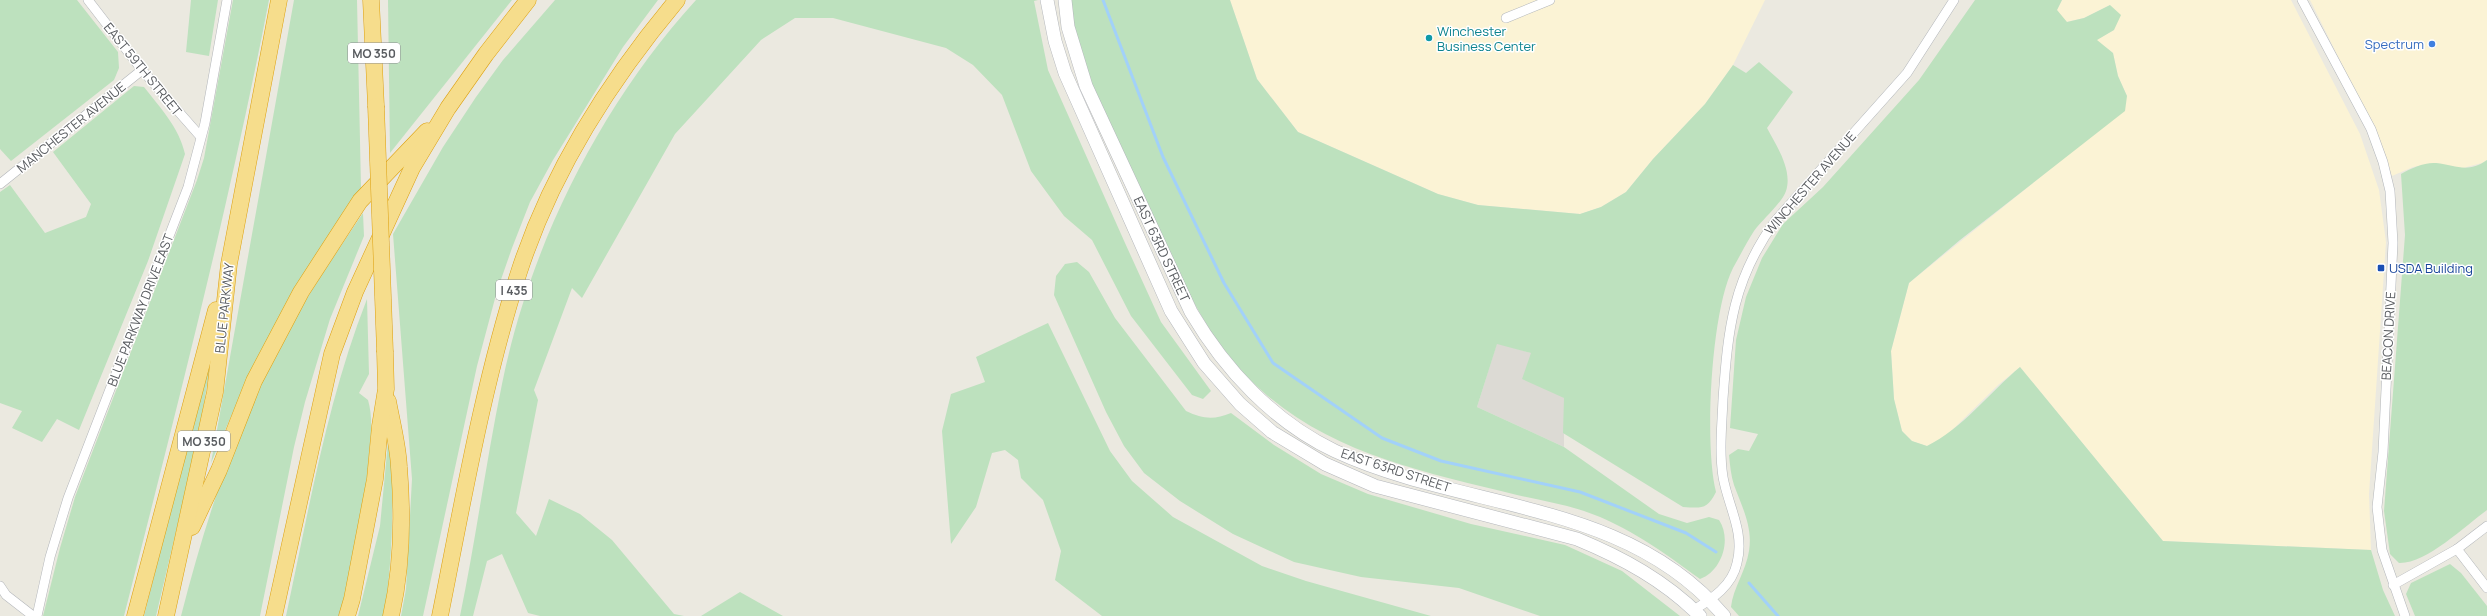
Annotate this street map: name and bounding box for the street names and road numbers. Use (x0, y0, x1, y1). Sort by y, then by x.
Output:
street label: EAST 59TH STREET (100, 19, 186, 119)
road number: MO 350 (348, 43, 400, 63)
street label: MANCHESTER AVENUE (13, 77, 129, 177)
street label: WINCHESTER AVENUE (1760, 128, 1860, 238)
street label: EAST 63RD STREET (1130, 193, 1194, 305)
street label: BLUE PARKWAY DRIVE EAST (103, 231, 178, 389)
street label: BLUE PARKWAY (210, 261, 238, 354)
road number: I 435 (496, 280, 532, 300)
street label: BEACON DRIVE (2377, 291, 2399, 381)
road number: MO 350 (178, 431, 230, 451)
street label: EAST 63RD STREET (1339, 444, 1454, 496)

